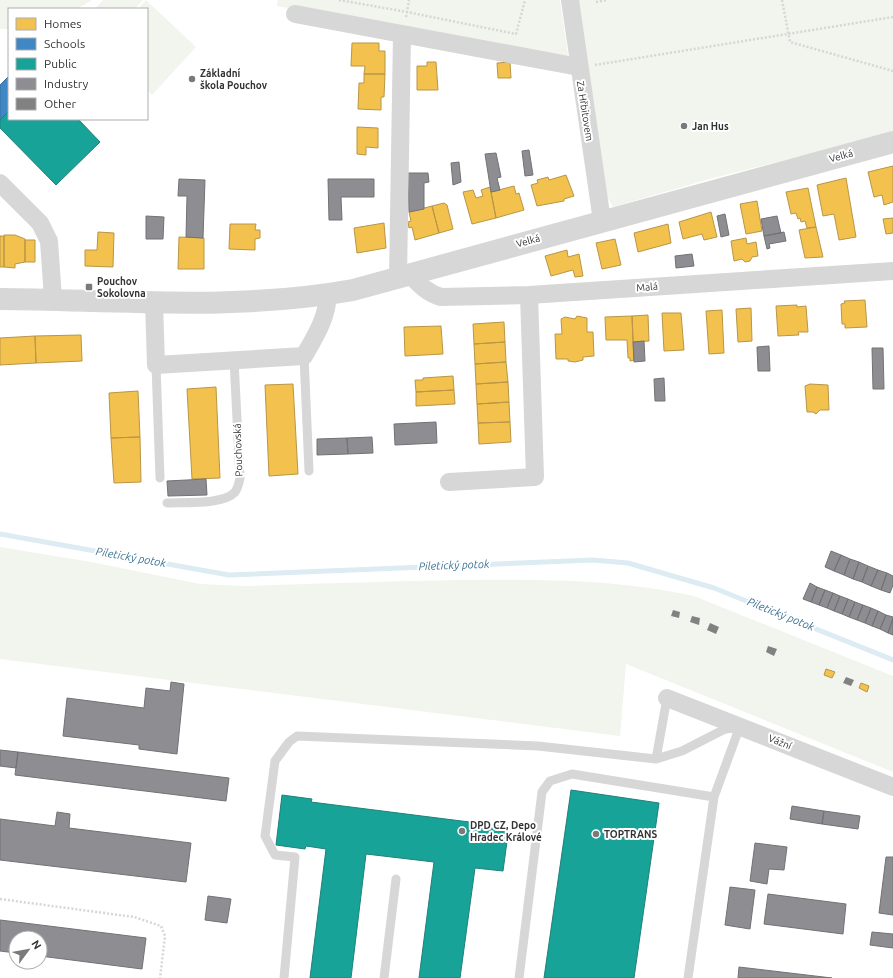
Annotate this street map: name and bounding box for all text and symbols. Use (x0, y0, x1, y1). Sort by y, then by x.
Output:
legend (8, 8, 148, 120)
text: Homes (44, 17, 82, 30)
text: Schools (44, 37, 85, 50)
text: Public (44, 57, 77, 70)
place label: Základní škola Pouchov (200, 67, 268, 91)
marker: Základní škola Pouchov (187, 74, 197, 84)
text: Industry (44, 77, 89, 90)
street label: Za Hřbitovem (575, 80, 595, 142)
text: Other (44, 97, 77, 110)
marker: Jan Hus (679, 121, 689, 131)
place label: Jan Hus (692, 121, 729, 132)
street label: Velká (828, 148, 854, 164)
street label: Velká (515, 233, 541, 249)
place label: Pouchov Sokolovna (97, 276, 146, 299)
street label: Malá (636, 281, 658, 293)
marker: Pouchov Sokolovna (84, 282, 94, 292)
street label: Pouchovská (232, 423, 244, 477)
water label: Piletický potok (95, 545, 167, 569)
water label: Piletický potok (418, 558, 490, 572)
water label: Piletický potok (746, 595, 817, 633)
street label: Vážní (767, 732, 794, 752)
place label: DPD CZ, Depo Hradec Králové (470, 820, 542, 843)
marker: DPD CZ, Depo Hradec Králové (457, 826, 467, 836)
marker: TOPTRANS (591, 829, 601, 839)
place label: TOPTRANS (604, 829, 657, 840)
north arrow (8, 930, 48, 970)
text: N (29, 938, 44, 951)

